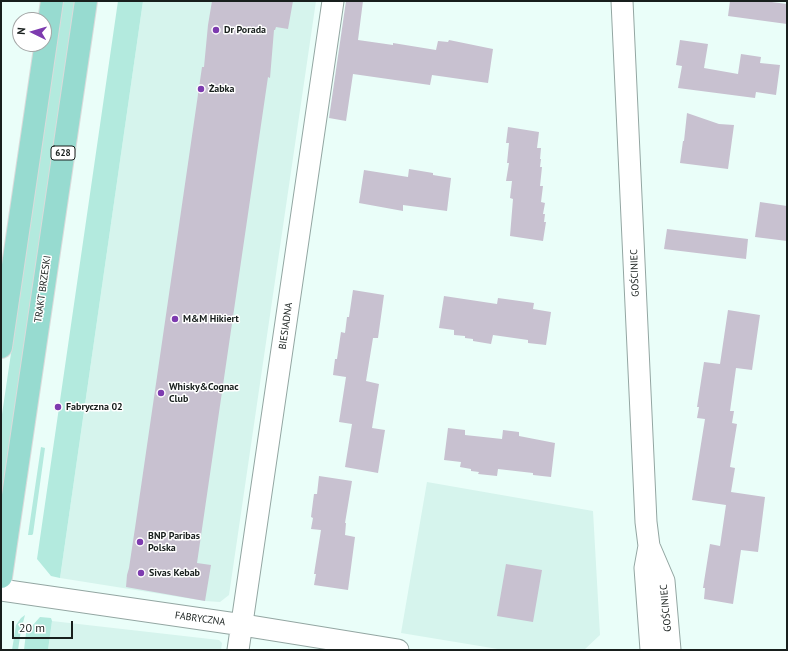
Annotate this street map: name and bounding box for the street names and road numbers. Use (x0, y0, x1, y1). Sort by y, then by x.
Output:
road number: 628 (51, 146, 75, 160)
street label: GOŚCINIEC (628, 249, 642, 297)
street label: TRAKT BRZESKI (32, 255, 54, 323)
street label: BIESIADNA (277, 302, 295, 350)
street label: GOŚCINIEC (658, 584, 674, 632)
street label: FABRYCZNA (174, 610, 226, 628)

